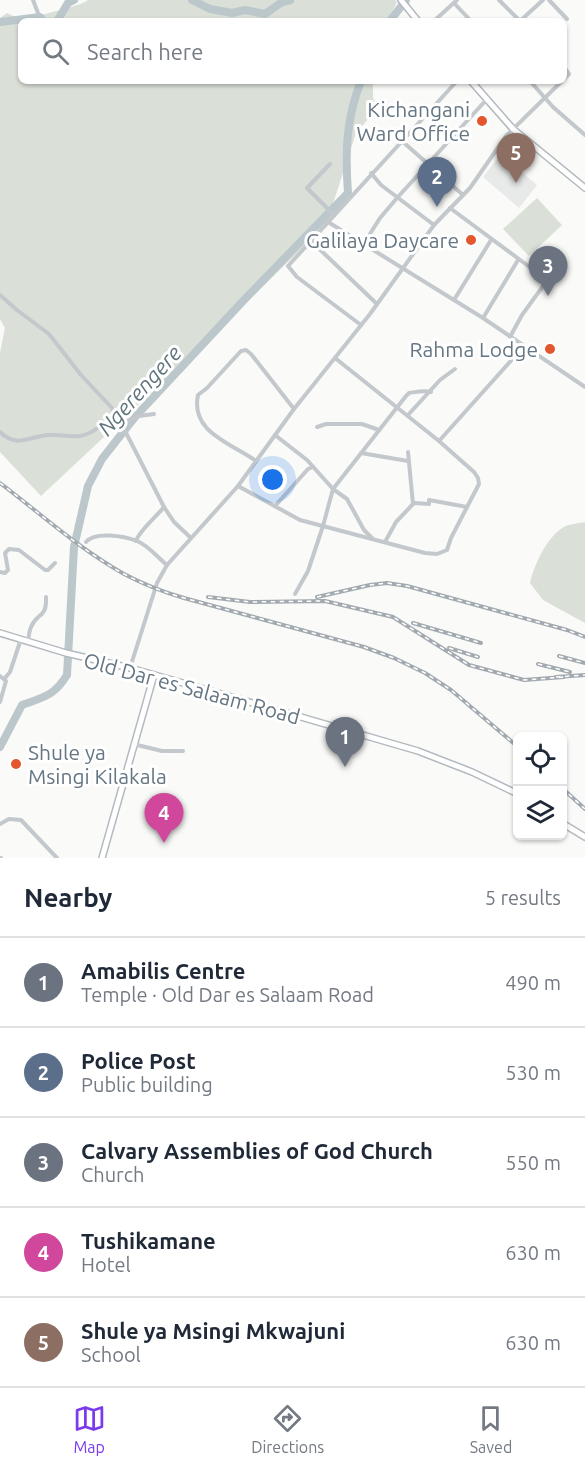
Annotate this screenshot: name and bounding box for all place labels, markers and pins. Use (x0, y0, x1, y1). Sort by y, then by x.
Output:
place label: Kichangani Ward Office (356, 97, 470, 145)
marker: Kichangani Ward Office (475, 114, 489, 128)
pin: 5 (496, 134, 536, 183)
pin: 2 (418, 158, 456, 207)
place label: Galilaya Daycare (306, 228, 459, 252)
marker: Galilaya Daycare (464, 233, 478, 247)
pin: 3 (528, 246, 568, 296)
place label: Rahma Lodge (410, 337, 538, 361)
marker: Rahma Lodge (543, 342, 557, 356)
pin: 1 (326, 718, 364, 767)
place label: Shule ya Msingi Kilakala (28, 740, 167, 788)
marker: Shule ya Msingi Kilakala (9, 757, 23, 771)
pin: 4 (144, 794, 184, 843)

